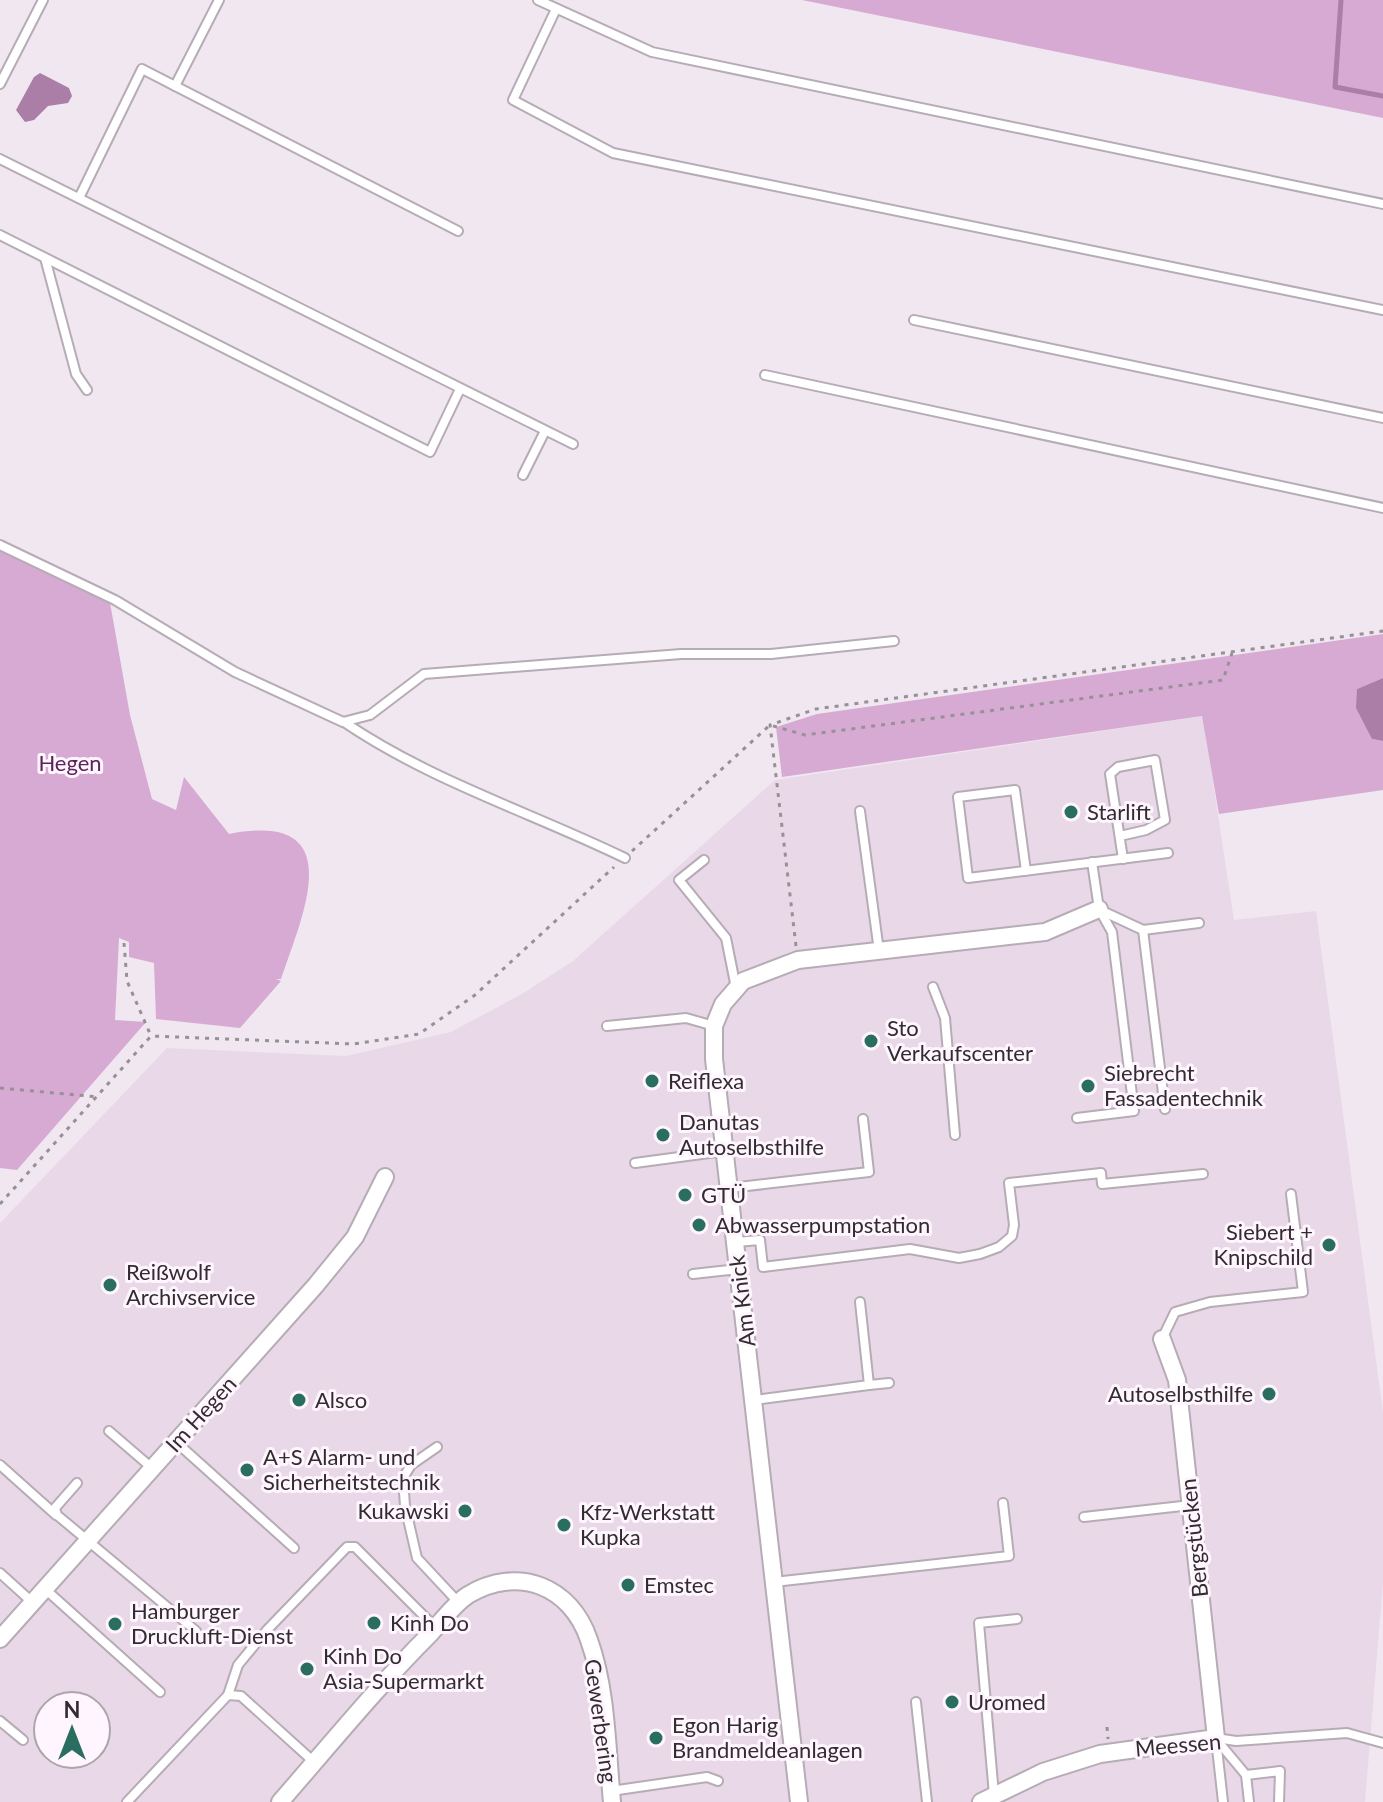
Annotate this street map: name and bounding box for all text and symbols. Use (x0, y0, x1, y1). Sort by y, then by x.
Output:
park label: Hegen (38, 749, 102, 776)
place label: Starlift (1087, 798, 1151, 825)
marker: Starlift (1062, 803, 1080, 821)
place label: Sto Verkaufscenter (887, 1014, 1033, 1066)
marker: Sto Verkaufscenter (862, 1032, 880, 1050)
place label: Siebrecht Fassadentechnik (1104, 1059, 1264, 1111)
place label: Reiflexa (668, 1067, 744, 1094)
marker: Reiflexa (643, 1072, 661, 1090)
marker: Siebrecht Fassadentechnik (1079, 1077, 1097, 1095)
place label: Danutas Autoselbsthilfe (679, 1108, 824, 1160)
marker: Danutas Autoselbsthilfe (654, 1126, 672, 1144)
place label: GTÜ (701, 1181, 746, 1208)
marker: GTÜ (676, 1186, 694, 1204)
place label: Abwasserpumpstation (715, 1211, 930, 1238)
marker: Abwasserpumpstation (690, 1216, 708, 1234)
place label: Siebert + Knipschild (1213, 1218, 1313, 1270)
marker: Siebert + Knipschild (1320, 1236, 1338, 1254)
street label: Am Knick (722, 1253, 761, 1349)
place label: Reißwolf Archivservice (126, 1258, 255, 1310)
marker: Reißwolf Archivservice (101, 1276, 119, 1294)
street label: Im Hegen (159, 1370, 242, 1457)
place label: Autoselbsthilfe (1108, 1380, 1253, 1407)
marker: Autoselbsthilfe (1260, 1385, 1278, 1403)
place label: Alsco (315, 1386, 367, 1413)
marker: Alsco (290, 1391, 308, 1409)
place label: A+S Alarm- und Sicherheitstechnik (263, 1443, 441, 1495)
marker: A+S Alarm- und Sicherheitstechnik (238, 1461, 256, 1479)
street label: Bergstücken (1174, 1477, 1213, 1599)
place label: Kukawski (358, 1497, 449, 1524)
place label: Kfz-Werkstatt Kupka (580, 1498, 715, 1550)
marker: Kukawski (456, 1502, 474, 1520)
marker: Kfz-Werkstatt Kupka (555, 1516, 573, 1534)
place label: Emstec (644, 1571, 714, 1598)
marker: Emstec (619, 1576, 637, 1594)
place label: Hamburger Druckluft-Dienst (131, 1597, 293, 1649)
place label: Kinh Do (390, 1609, 469, 1636)
marker: Kinh Do (365, 1614, 383, 1632)
marker: Hamburger Druckluft-Dienst (106, 1615, 124, 1633)
place label: Kinh Do Asia-Supermarkt (323, 1642, 484, 1694)
street label: Gewerbering (579, 1657, 624, 1785)
marker: Kinh Do Asia-Supermarkt (298, 1660, 316, 1678)
place label: Uromed (968, 1688, 1046, 1715)
north arrow (32, 1690, 112, 1770)
marker: Uromed (943, 1693, 961, 1711)
text: N (64, 1696, 80, 1723)
place label: Egon Harig Brandmeldeanlagen (672, 1711, 863, 1763)
street label: Meessen (1134, 1727, 1222, 1762)
marker: Egon Harig Brandmeldeanlagen (647, 1729, 665, 1747)

